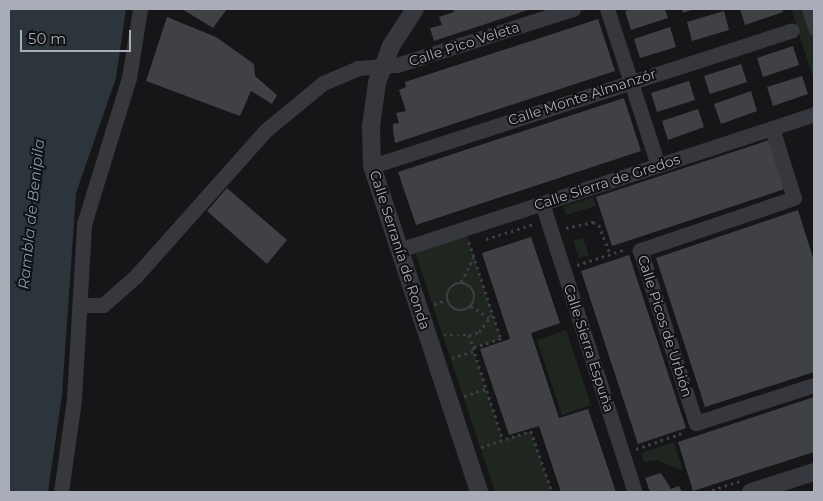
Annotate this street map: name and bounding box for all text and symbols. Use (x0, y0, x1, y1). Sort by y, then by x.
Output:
street label: Calle Pico Veleta (407, 18, 521, 70)
scale bar (22, 20, 134, 52)
text: 50 m (28, 29, 66, 48)
street label: Calle Monte Almanzór (506, 65, 658, 129)
water label: Rambla de Benipila (14, 138, 48, 290)
street label: Calle Sierra de Gredos (532, 150, 682, 214)
street label: Calle Serranía de Ronda (366, 168, 434, 332)
street label: Calle Picos de Urbión (634, 253, 696, 399)
street label: Calle Sierra Espuña (560, 282, 618, 414)

